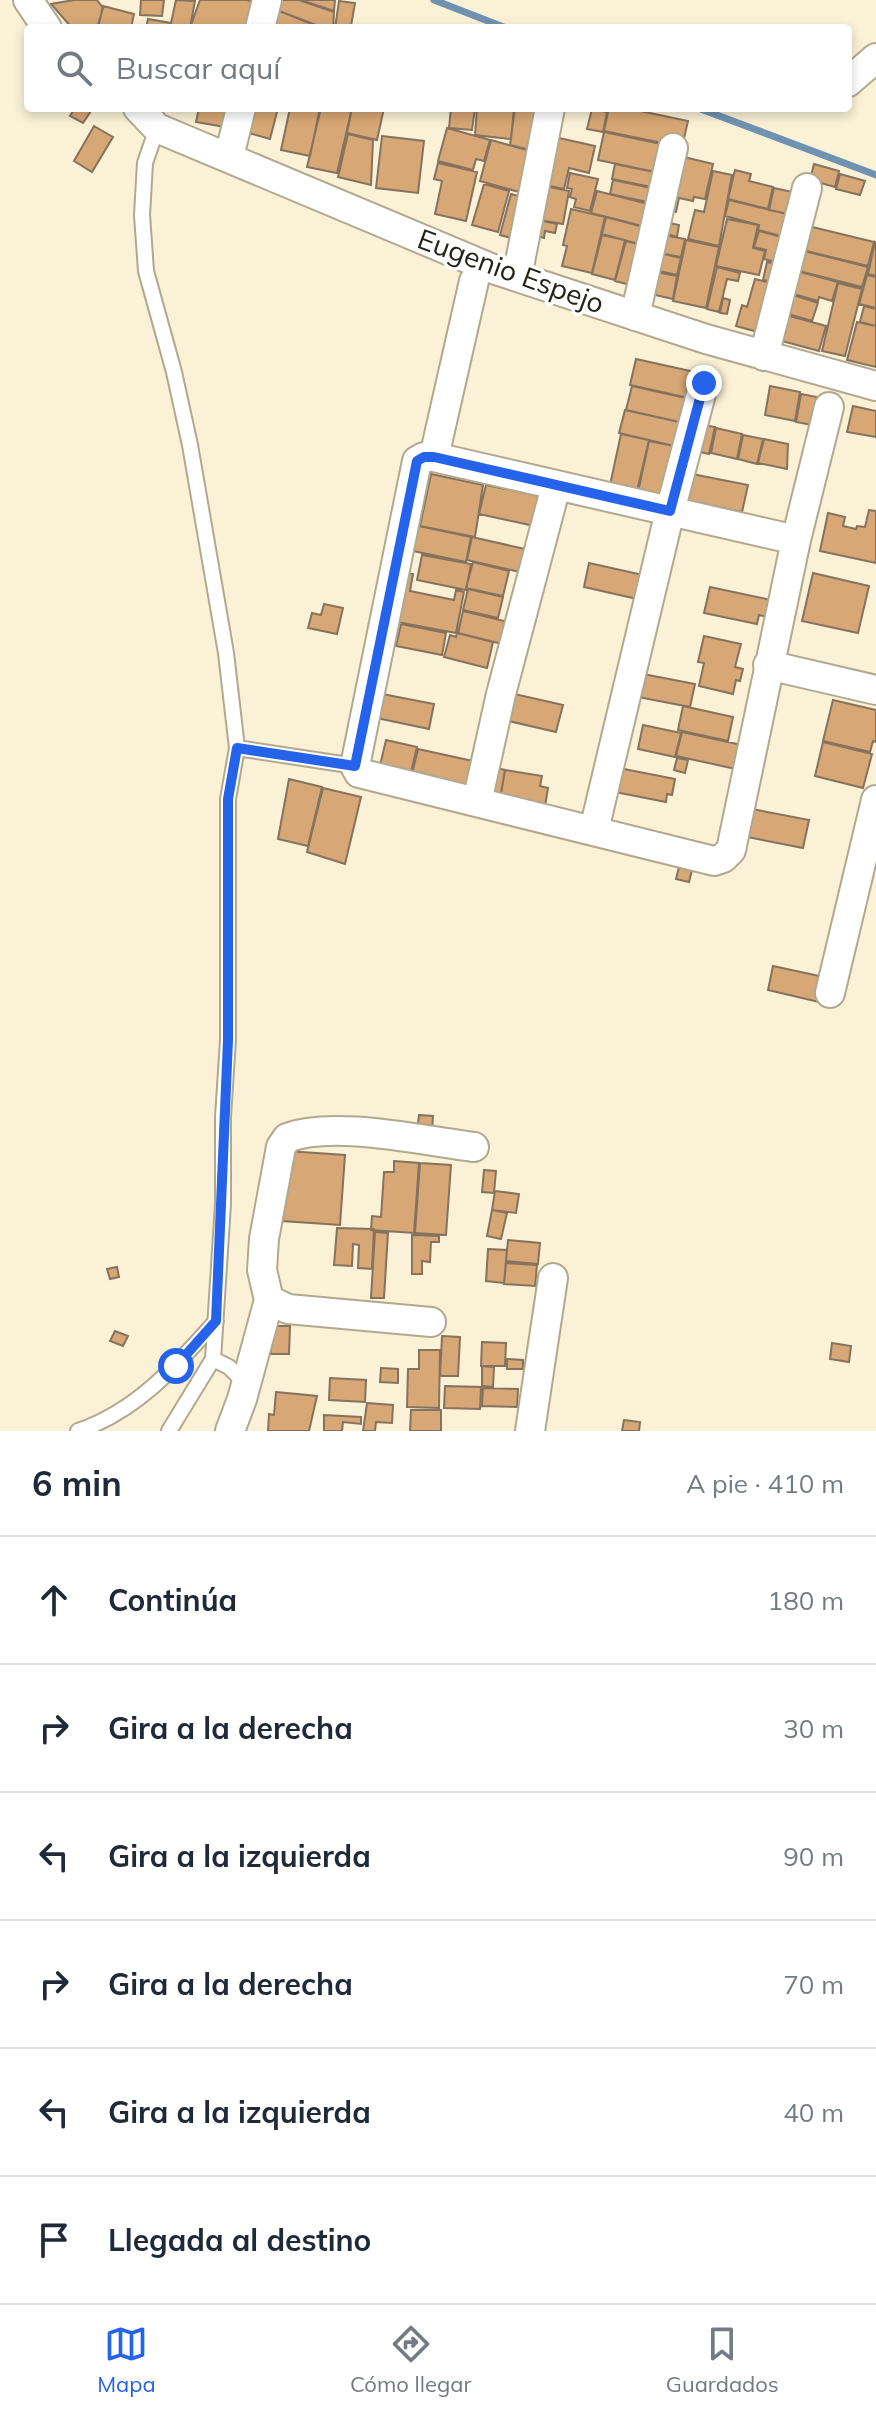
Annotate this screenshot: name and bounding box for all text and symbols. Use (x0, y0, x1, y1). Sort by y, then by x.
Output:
search box (24, 24, 852, 112)
icon: search (52, 46, 96, 90)
text: Buscar aquí (116, 49, 281, 87)
street label: Eugenio Espejo (413, 221, 609, 320)
route end (686, 365, 722, 401)
route start (158, 1348, 194, 1384)
text: 6 min (32, 1462, 122, 1505)
text: A pie · 410 m (686, 1467, 844, 1500)
icon: ahead (32, 1578, 76, 1622)
text: Continúa (108, 1581, 237, 1619)
text: 180 m (768, 1584, 844, 1617)
icon: right (32, 1706, 76, 1750)
text: Gira a la derecha (108, 1709, 353, 1747)
text: 30 m (783, 1712, 844, 1745)
icon: left (32, 1834, 76, 1878)
text: Gira a la izquierda (108, 1837, 371, 1875)
text: 90 m (783, 1840, 844, 1873)
icon: right (32, 1962, 76, 2006)
text: Gira a la derecha (108, 1965, 353, 2003)
text: 70 m (783, 1968, 844, 2001)
icon: left (32, 2090, 76, 2134)
text: Gira a la izquierda (108, 2093, 371, 2131)
text: 40 m (783, 2096, 844, 2129)
icon: arrive (32, 2218, 76, 2262)
text: Llegada al destino (108, 2221, 371, 2259)
tab: Mapa (97, 2322, 156, 2398)
tab: Cómo llegar (350, 2322, 471, 2398)
tab: Guardados (666, 2322, 779, 2398)

